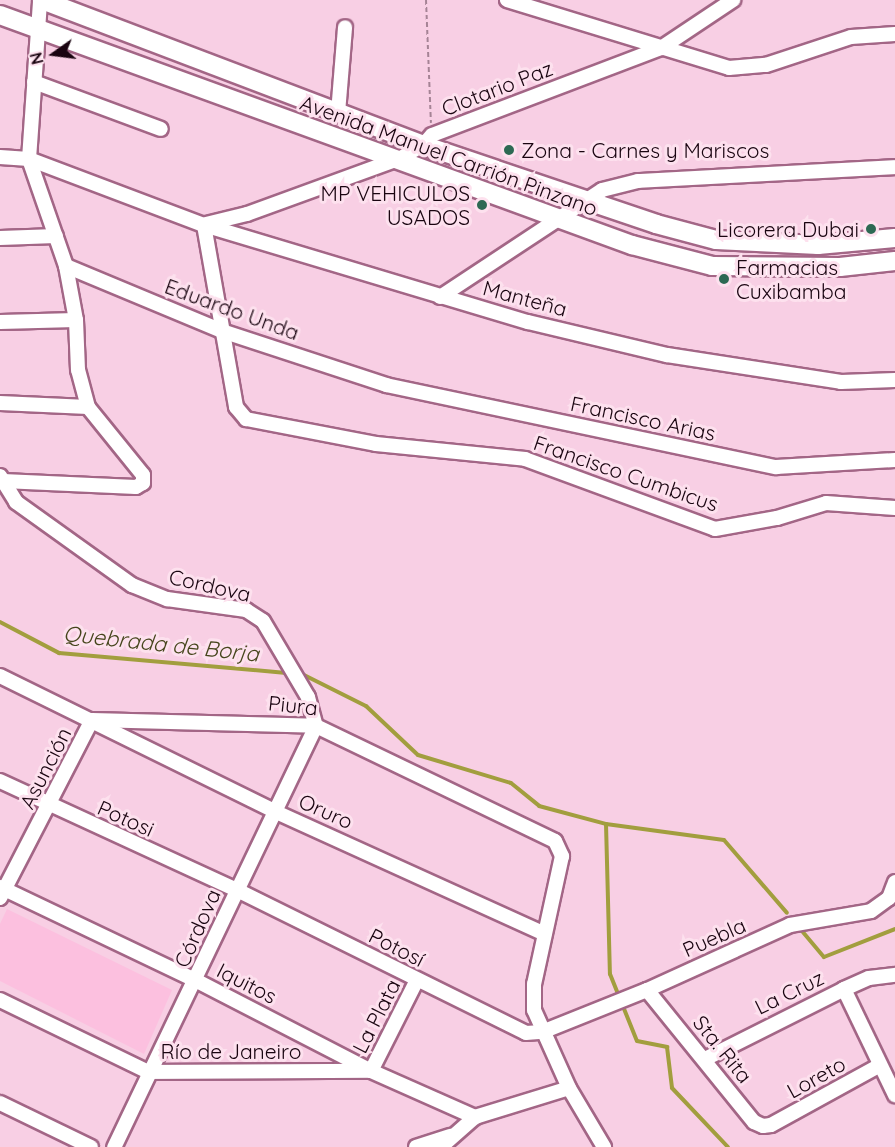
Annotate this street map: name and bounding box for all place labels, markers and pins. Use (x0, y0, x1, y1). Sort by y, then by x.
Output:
place label: Zona - Carnes y Mariscos (521, 137, 769, 163)
marker: Zona - Carnes y Mariscos (502, 143, 516, 157)
place label: MP VEHICULOS USADOS (321, 180, 470, 230)
marker: MP VEHICULOS USADOS (475, 198, 489, 212)
place label: Licorera Dubai (717, 216, 859, 242)
marker: Licorera Dubai (864, 222, 878, 236)
place label: Farmacias Cuxibamba (736, 254, 846, 304)
marker: Farmacias Cuxibamba (717, 272, 731, 286)

